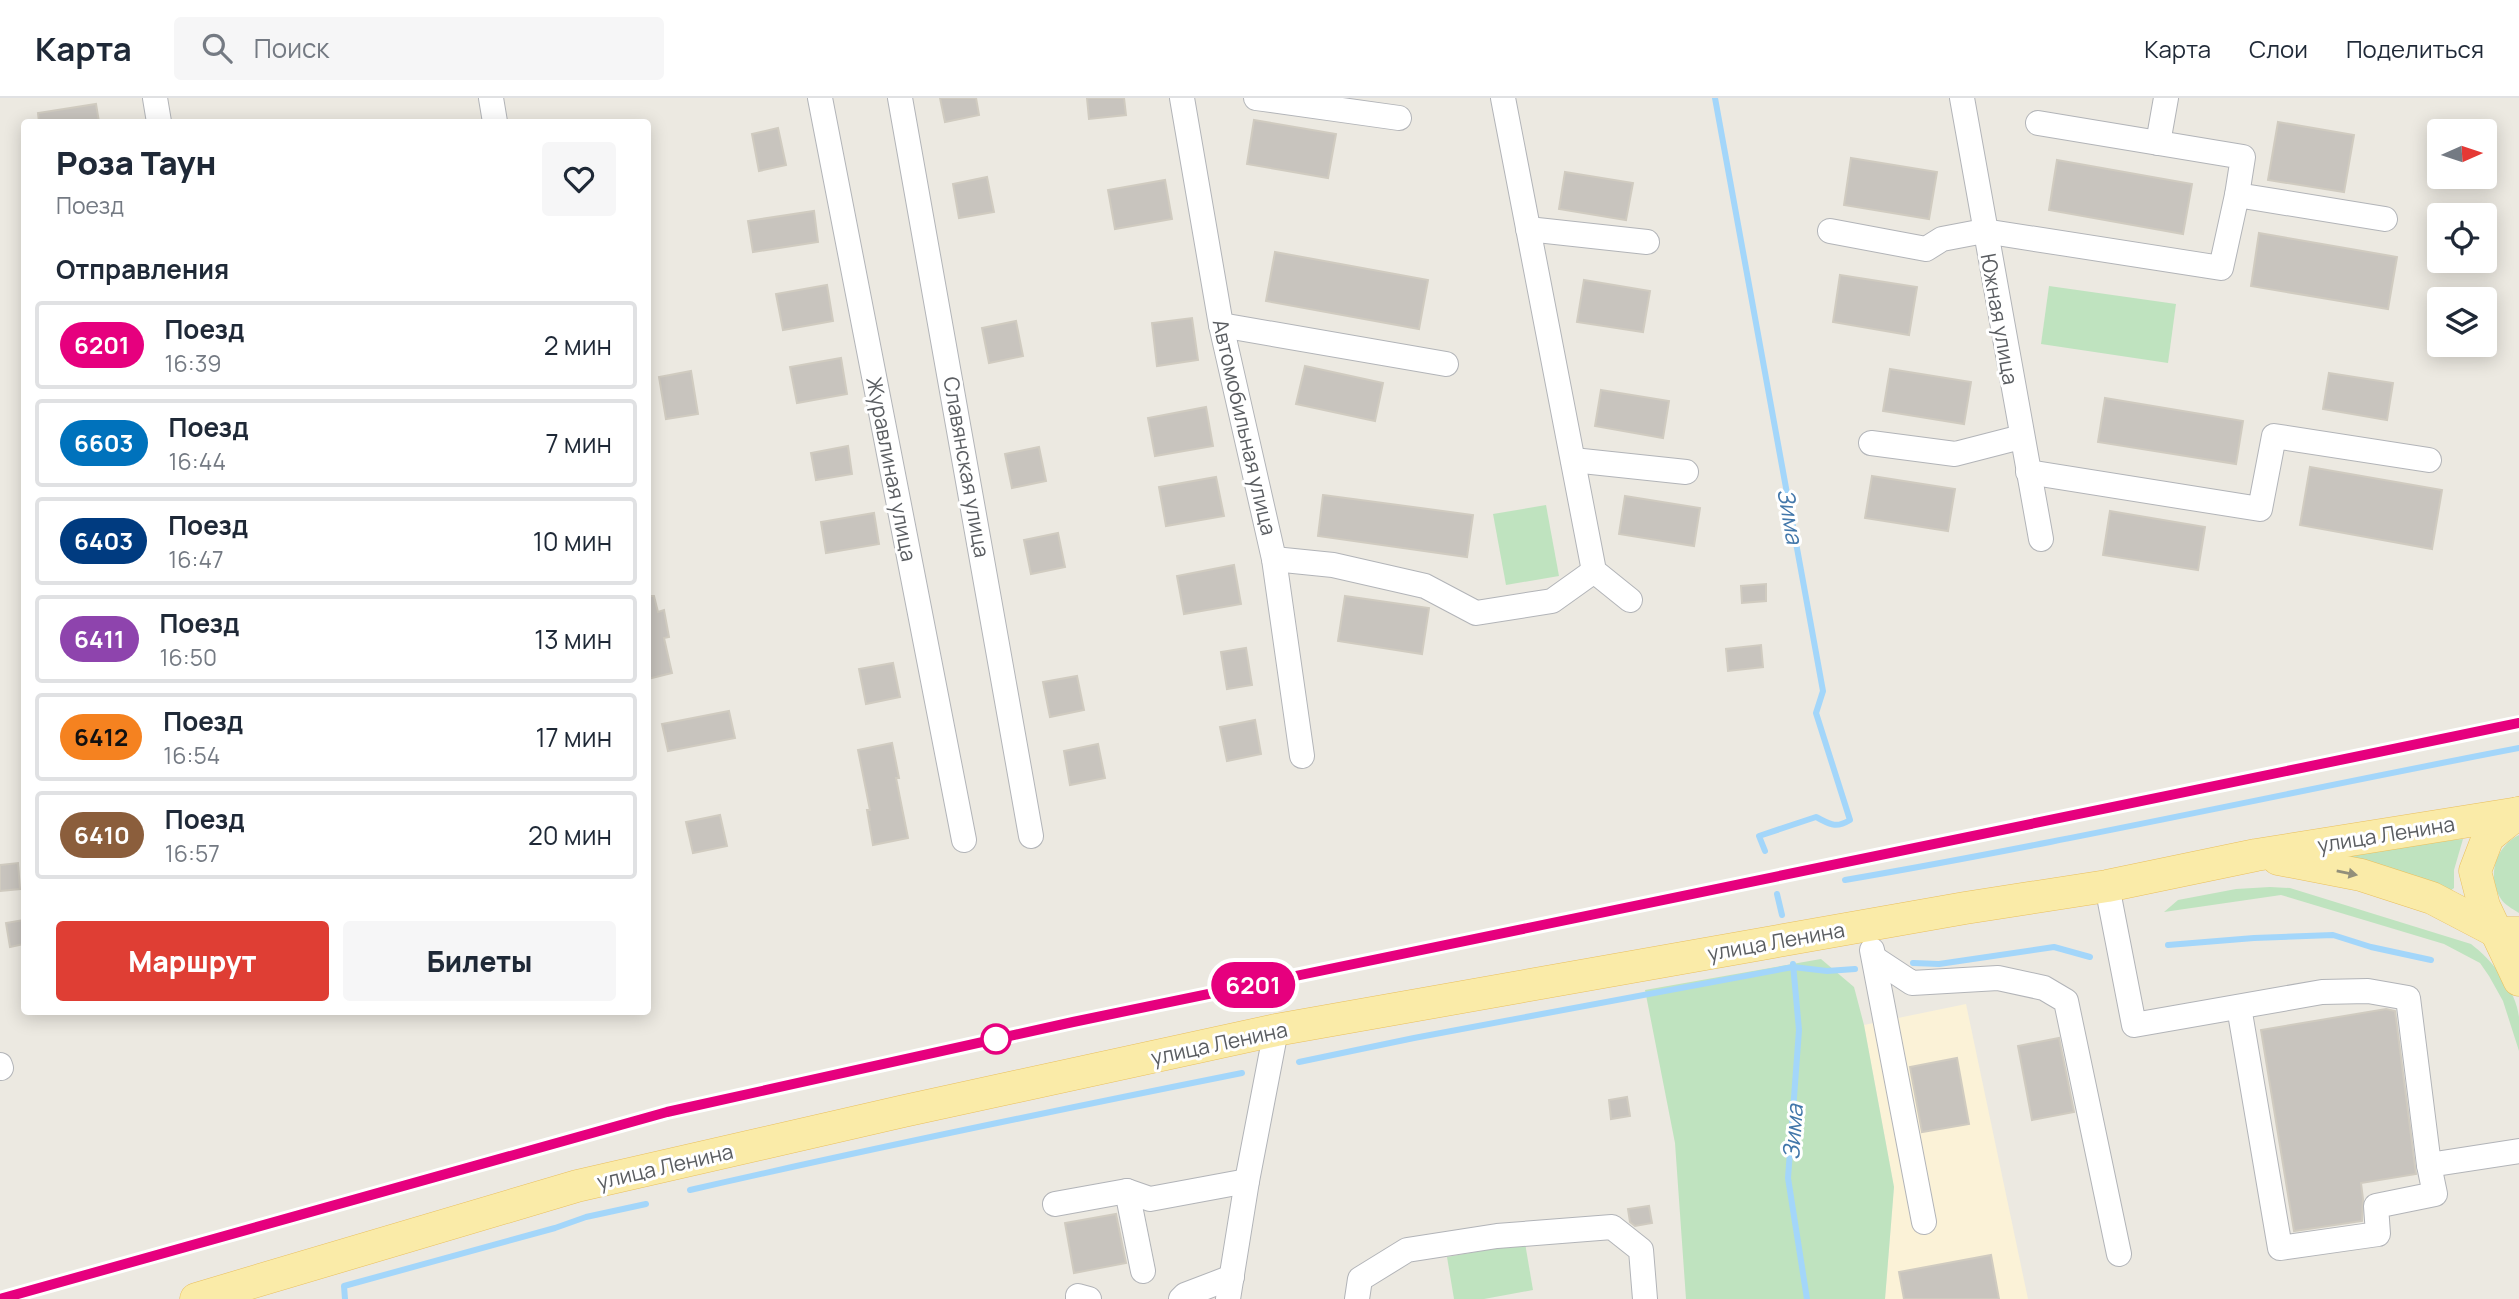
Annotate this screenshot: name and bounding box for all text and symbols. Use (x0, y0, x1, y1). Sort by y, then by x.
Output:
search box (174, 17, 664, 80)
text: Карта (35, 26, 132, 71)
icon: search (198, 29, 236, 67)
text: Поиск (254, 30, 329, 66)
text: Карта (2144, 32, 2211, 65)
text: Слои (2249, 32, 2308, 65)
text: Поделиться (2346, 32, 2484, 65)
north arrow (2427, 119, 2497, 189)
map controls (2427, 119, 2497, 357)
text: Роза Таун (56, 140, 216, 185)
button: heart (542, 142, 616, 216)
text: Поезд (56, 189, 124, 221)
button: locate (2427, 203, 2497, 273)
text: Отправления (56, 251, 229, 287)
street label: Южная улица (1975, 251, 2025, 387)
button: layers (2427, 287, 2497, 357)
text: Поезд (165, 311, 245, 347)
street label: Автомобильная улица (1207, 316, 1283, 538)
text: 2 мин (544, 327, 612, 363)
text: 6201 (74, 328, 130, 361)
text: 16:39 (165, 347, 222, 379)
street label: Журавлиная улица (860, 374, 924, 564)
street label: Славянская улица (937, 375, 997, 559)
text: Поезд (169, 409, 249, 445)
text: 7 мин (546, 425, 612, 461)
text: 6603 (74, 426, 134, 459)
text: 16:44 (169, 445, 226, 477)
water label: Зима (1770, 486, 1812, 547)
text: Поезд (168, 507, 248, 543)
text: 10 мин (533, 523, 612, 559)
text: 6403 (74, 524, 133, 557)
text: 16:47 (168, 543, 224, 575)
text: Поезд (160, 605, 240, 641)
text: 13 мин (534, 621, 612, 657)
text: 6411 (74, 622, 125, 655)
text: 16:50 (160, 641, 217, 673)
text: Поезд (163, 703, 243, 739)
text: 17 мин (535, 719, 612, 755)
text: 6412 (74, 720, 128, 753)
text: 16:54 (163, 739, 220, 771)
text: Поезд (165, 801, 245, 837)
street label: улица Ленина (2315, 809, 2457, 859)
text: 20 мин (528, 817, 612, 853)
text: 6410 (74, 818, 130, 851)
text: 16:57 (165, 837, 220, 869)
one-way arrow (2336, 867, 2358, 878)
street label: улица Ленина (1705, 915, 1847, 967)
button: Маршрут (56, 921, 329, 1001)
button: Билеты (343, 921, 616, 1001)
line badge: 6201 (1204, 962, 1302, 1008)
text: 6201 (1225, 968, 1281, 1001)
street label: улица Ленина (1148, 1015, 1290, 1071)
unlabelled marker (981, 1024, 1011, 1054)
water label: Зима (1774, 1102, 1810, 1161)
street label: улица Ленина (594, 1137, 736, 1195)

